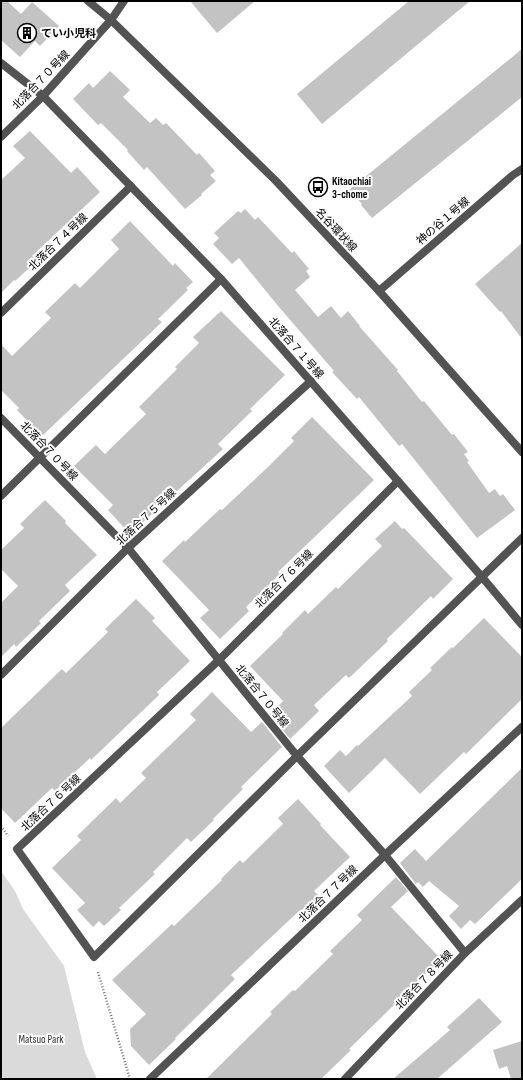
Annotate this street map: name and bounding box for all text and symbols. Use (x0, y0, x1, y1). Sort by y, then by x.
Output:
building icon: てい小児科 (16, 22, 38, 44)
place label: てい小児科 (41, 27, 96, 40)
street label: 北落合７０号線 (10, 48, 72, 112)
place label: Kitaochiai 3-chome (332, 175, 371, 201)
bus stop icon: Kitaochiai 3-chome (307, 176, 329, 198)
street label: 神の谷１号線 (414, 194, 472, 248)
street label: 名谷環状線 (312, 205, 360, 255)
street label: 北落合７４号線 (26, 211, 90, 273)
street label: 北落合７１号線 (266, 315, 326, 381)
street label: 北落合７０号線 (18, 419, 80, 483)
street label: 北落合７５号線 (113, 486, 179, 548)
street label: 北落合７６号線 (252, 547, 316, 611)
street label: 北落合７０号線 (233, 662, 291, 730)
street label: 北落合７６号線 (18, 772, 84, 834)
street label: 北落合７７号線 (296, 863, 360, 925)
street label: 北落合７８号線 (393, 948, 455, 1012)
park label: Matsuo Park (18, 1033, 64, 1046)

